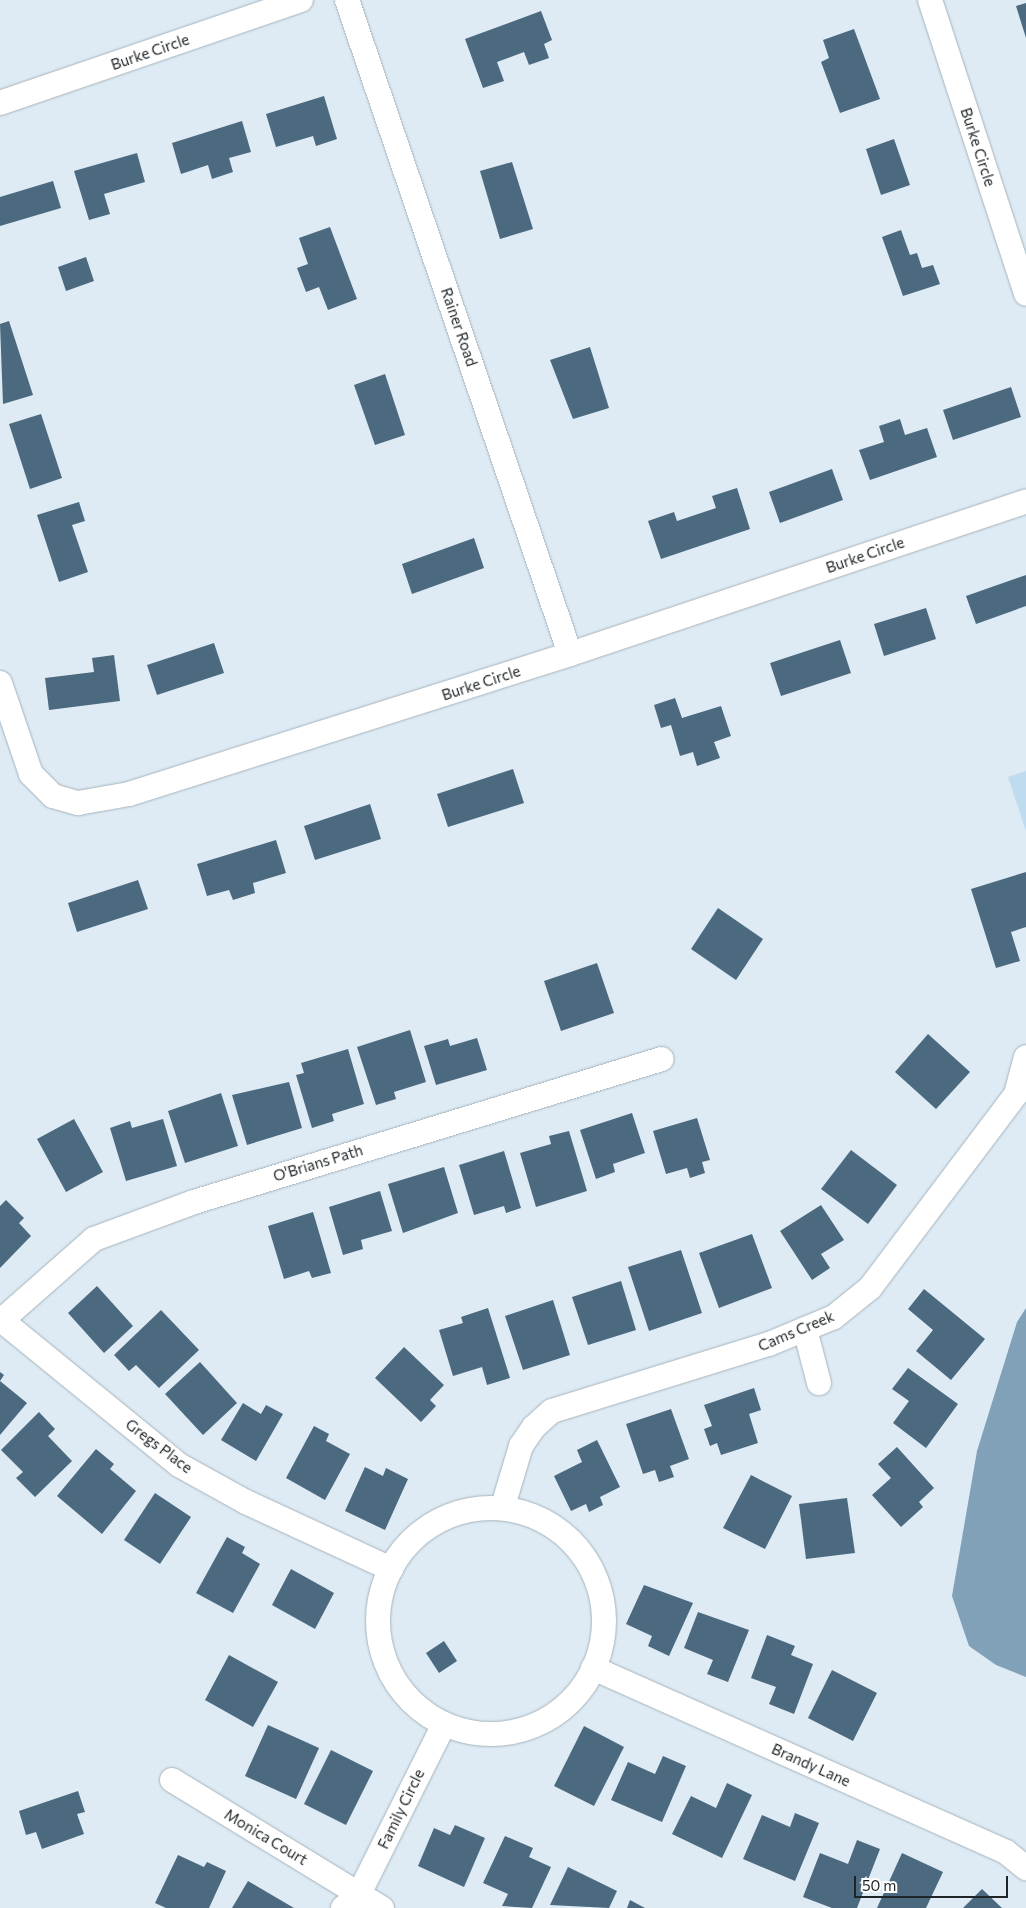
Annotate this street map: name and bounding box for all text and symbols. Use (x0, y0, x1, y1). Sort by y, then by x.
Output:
street label: Burke Circle (108, 30, 192, 74)
street label: Burke Circle (957, 105, 999, 189)
street label: Rainer Road (437, 285, 481, 369)
street label: Burke Circle (823, 533, 907, 577)
street label: Burke Circle (439, 662, 523, 704)
street label: O'Brians Path (271, 1141, 365, 1185)
street label: Cams Creek (755, 1307, 837, 1355)
street label: Gregs Place (122, 1415, 196, 1477)
street label: Brandy Lane (769, 1740, 853, 1790)
street label: Family Circle (374, 1766, 428, 1852)
street label: Monica Court (221, 1805, 311, 1869)
scale bar (856, 1866, 1010, 1898)
text: 50 m (862, 1876, 896, 1894)

